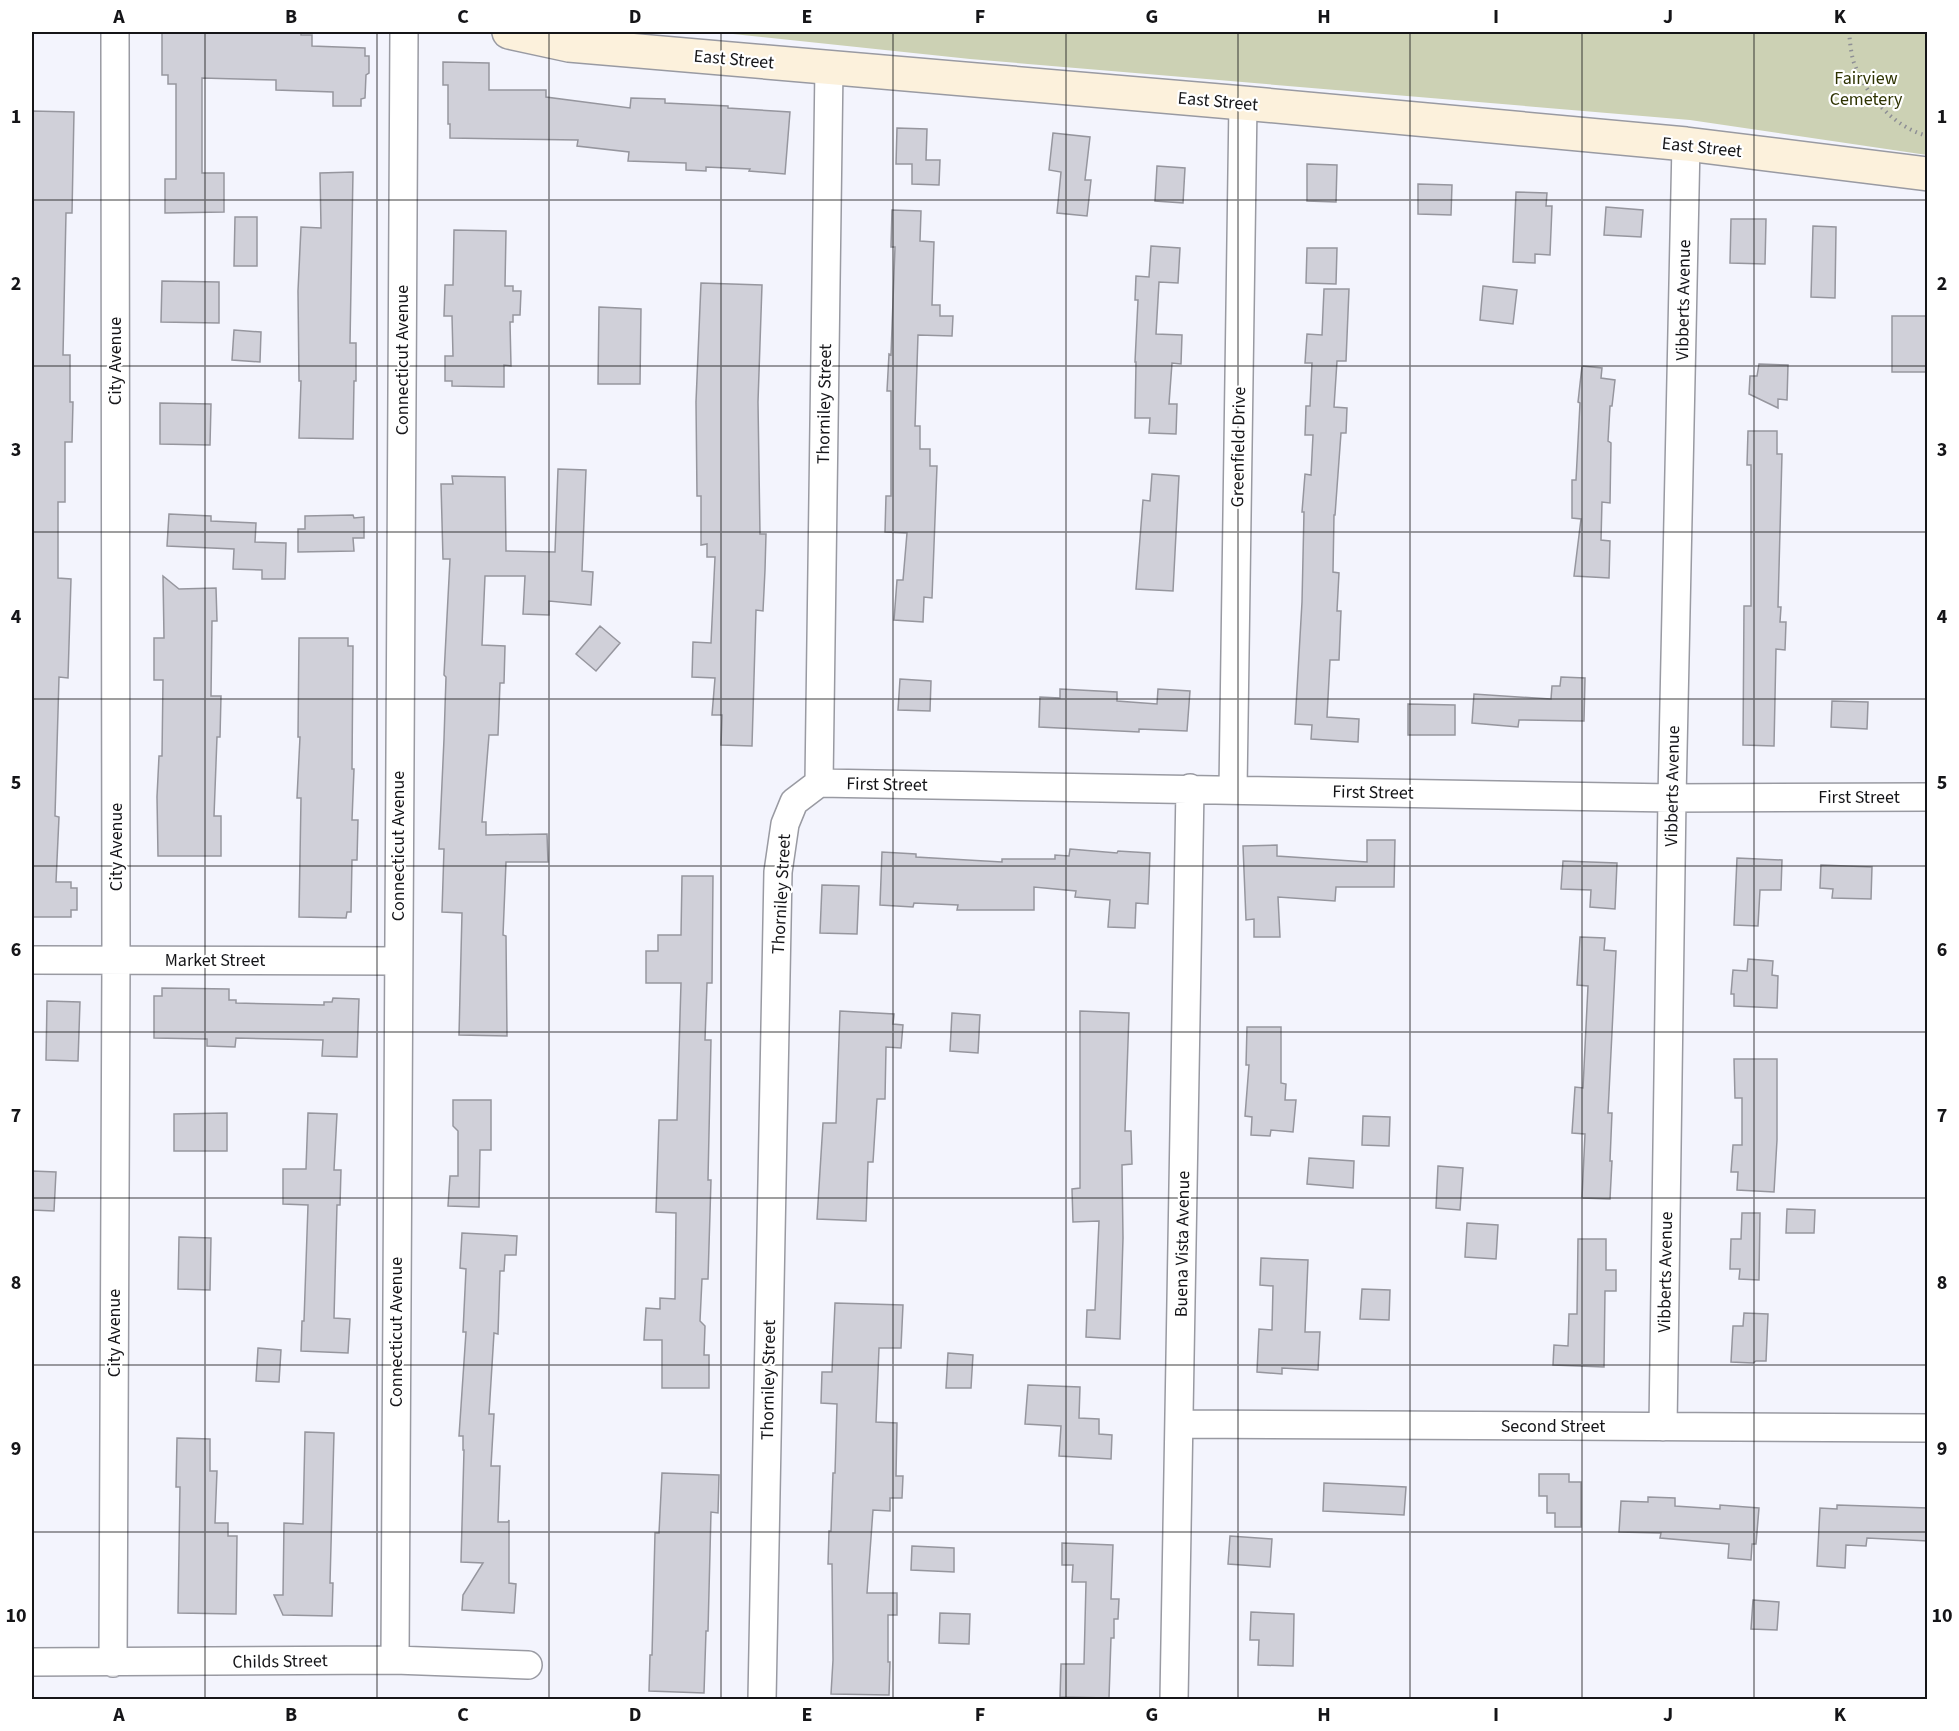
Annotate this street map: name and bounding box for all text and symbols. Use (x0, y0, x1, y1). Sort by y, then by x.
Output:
text: A (112, 3, 125, 31)
text: B (285, 3, 297, 31)
text: C (457, 3, 469, 31)
text: D (629, 3, 641, 31)
text: E (802, 3, 812, 31)
text: F (975, 3, 985, 31)
text: G (1146, 3, 1158, 31)
text: H (1317, 3, 1331, 31)
text: I (1493, 3, 1499, 31)
text: J (1663, 3, 1673, 31)
text: K (1834, 3, 1847, 31)
street label: East Street (693, 44, 775, 75)
park label: Fairview Cemetery (1830, 66, 1903, 112)
street label: East Street (1177, 86, 1259, 117)
text: 1 (11, 103, 21, 131)
text: 1 (1937, 103, 1947, 131)
street label: East Street (1661, 131, 1743, 164)
street label: Vibberts Avenue (1670, 239, 1697, 361)
text: 2 (11, 270, 21, 298)
text: 2 (1937, 270, 1947, 298)
street label: Connecticut Avenue (390, 285, 415, 435)
street label: City Avenue (103, 317, 128, 405)
street label: Thorniley Street (811, 344, 838, 464)
street label: Greenfield Drive (1225, 386, 1252, 508)
text: 3 (11, 436, 21, 464)
text: 3 (1937, 436, 1947, 464)
text: 4 (11, 603, 22, 631)
text: 4 (1937, 603, 1948, 631)
street label: Vibberts Avenue (1659, 725, 1686, 847)
text: 5 (11, 769, 21, 797)
text: 5 (1937, 769, 1947, 797)
street label: Connecticut Avenue (386, 771, 411, 921)
street label: First Street (846, 771, 928, 798)
street label: First Street (1332, 779, 1414, 806)
street label: First Street (1818, 785, 1900, 810)
street label: City Avenue (104, 803, 129, 891)
street label: Thorniley Street (766, 833, 797, 955)
text: 6 (11, 936, 21, 964)
text: 6 (1937, 936, 1947, 964)
street label: Market Street (165, 948, 265, 973)
text: 7 (11, 1102, 21, 1130)
text: 7 (1937, 1102, 1947, 1130)
street label: Buena Vista Avenue (1169, 1170, 1196, 1317)
street label: Vibberts Avenue (1652, 1211, 1679, 1333)
street label: Connecticut Avenue (384, 1257, 409, 1407)
text: 8 (11, 1269, 21, 1297)
text: 8 (1937, 1269, 1947, 1297)
street label: City Avenue (102, 1289, 127, 1377)
street label: Thorniley Street (755, 1320, 782, 1440)
street label: Second Street (1501, 1414, 1605, 1439)
text: 9 (11, 1435, 21, 1463)
text: 9 (1937, 1435, 1947, 1463)
text: 10 (5, 1602, 27, 1630)
text: 10 (1931, 1602, 1953, 1630)
street label: Childs Street (232, 1648, 328, 1675)
text: A (112, 1701, 125, 1729)
text: B (285, 1701, 297, 1729)
text: C (457, 1701, 469, 1729)
text: D (629, 1701, 641, 1729)
text: E (802, 1701, 812, 1729)
text: F (975, 1701, 985, 1729)
text: G (1146, 1701, 1158, 1729)
text: H (1317, 1701, 1331, 1729)
text: I (1493, 1701, 1499, 1729)
text: J (1663, 1701, 1673, 1729)
text: K (1834, 1701, 1847, 1729)

